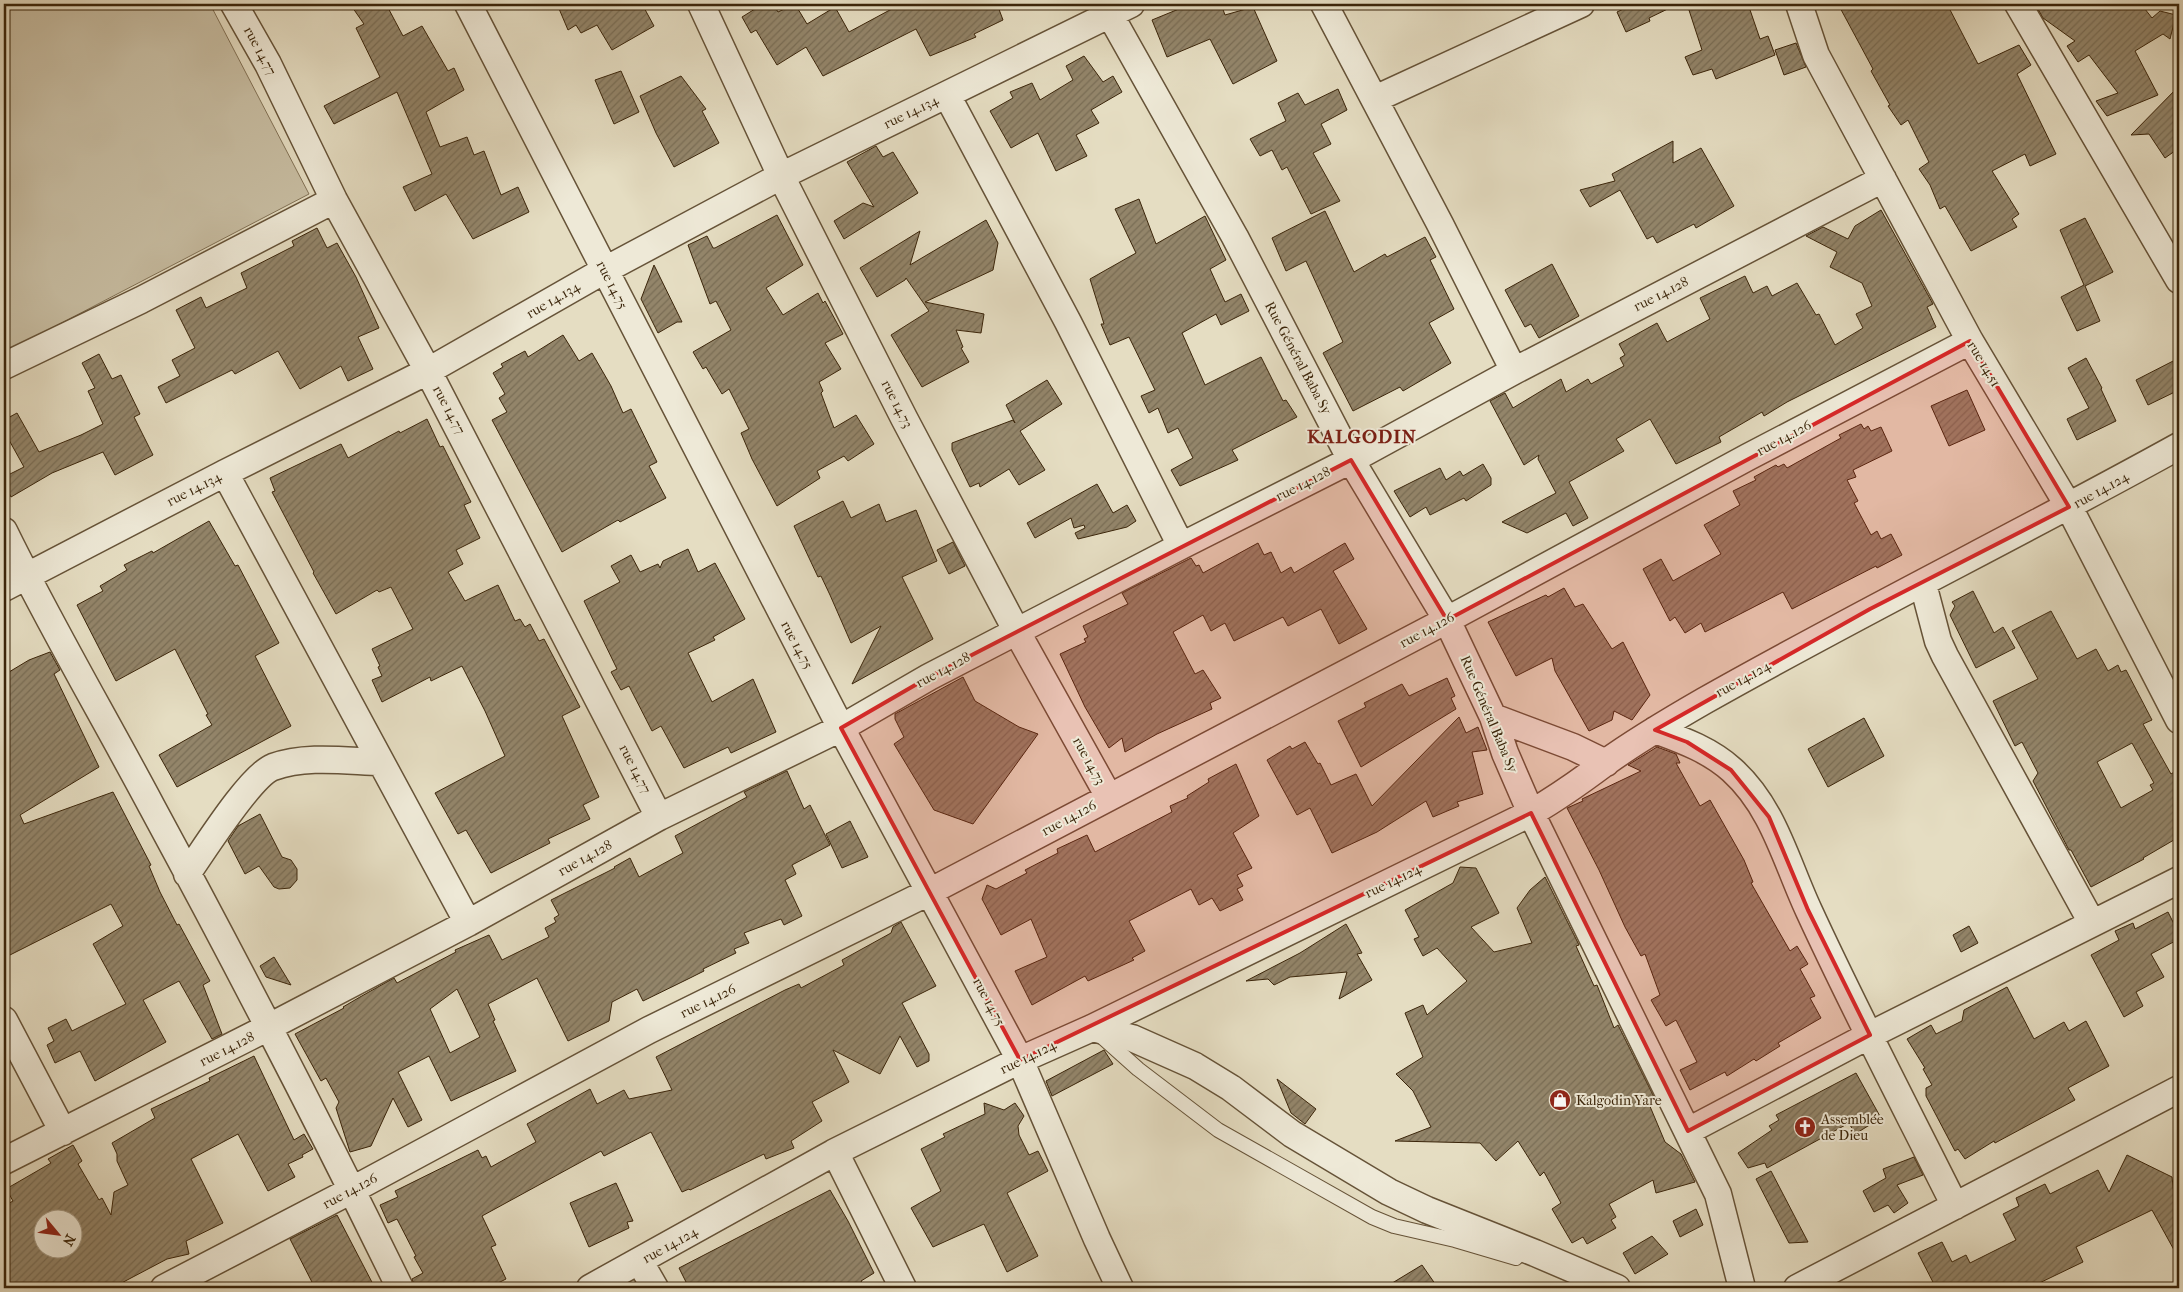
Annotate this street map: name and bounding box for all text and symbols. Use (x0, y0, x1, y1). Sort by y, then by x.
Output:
street label: rue 14.77 (240, 24, 280, 79)
street label: rue 14.134 (881, 91, 942, 133)
street label: rue 14.75 (593, 258, 631, 312)
street label: rue 14.128 (1631, 273, 1691, 315)
street label: rue 14.134 (523, 277, 583, 322)
street label: Rue Général Baba Sy (1261, 299, 1335, 418)
street label: rue 14.51 (1964, 338, 2004, 390)
street label: rue 14.73 (878, 377, 916, 431)
street label: rue 14.77 (429, 383, 469, 438)
street label: rue 14.126 (1754, 416, 1815, 460)
district label: KALGODIN (1307, 426, 1417, 448)
street label: rue 14.128 (1273, 463, 1333, 505)
street label: rue 14.134 (164, 468, 225, 510)
street label: rue 14.124 (2070, 468, 2132, 512)
street label: rue 14.126 (1397, 608, 1458, 652)
street label: rue 14.75 (777, 618, 817, 672)
street label: rue 14.128 (913, 649, 973, 691)
street label: Rue Général Baba Sy (1457, 653, 1522, 776)
street label: rue 14.124 (1712, 657, 1774, 701)
street label: rue 14.73 (1069, 734, 1109, 788)
street label: rue 14.77 (615, 742, 655, 797)
street label: rue 14.126 (1039, 796, 1100, 840)
street label: rue 14.128 (555, 836, 615, 880)
street label: rue 14.124 (1362, 860, 1425, 902)
street label: rue 14.75 (969, 975, 1009, 1029)
street label: rue 14.126 (677, 980, 739, 1022)
street label: rue 14.128 (197, 1028, 257, 1070)
street label: rue 14.124 (997, 1036, 1060, 1078)
shop icon: Kalgodin Yare (1548, 1088, 1572, 1112)
place label: Kalgodin Yare (1576, 1092, 1662, 1109)
place label: Assemblée de Dieu (1820, 1111, 1884, 1144)
church icon: Assemblée de Dieu (1793, 1115, 1817, 1139)
street label: rue 14.126 (320, 1169, 381, 1213)
north arrow (32, 1210, 82, 1260)
street label: rue 14.124 (639, 1223, 701, 1267)
text: N (59, 1231, 79, 1249)

